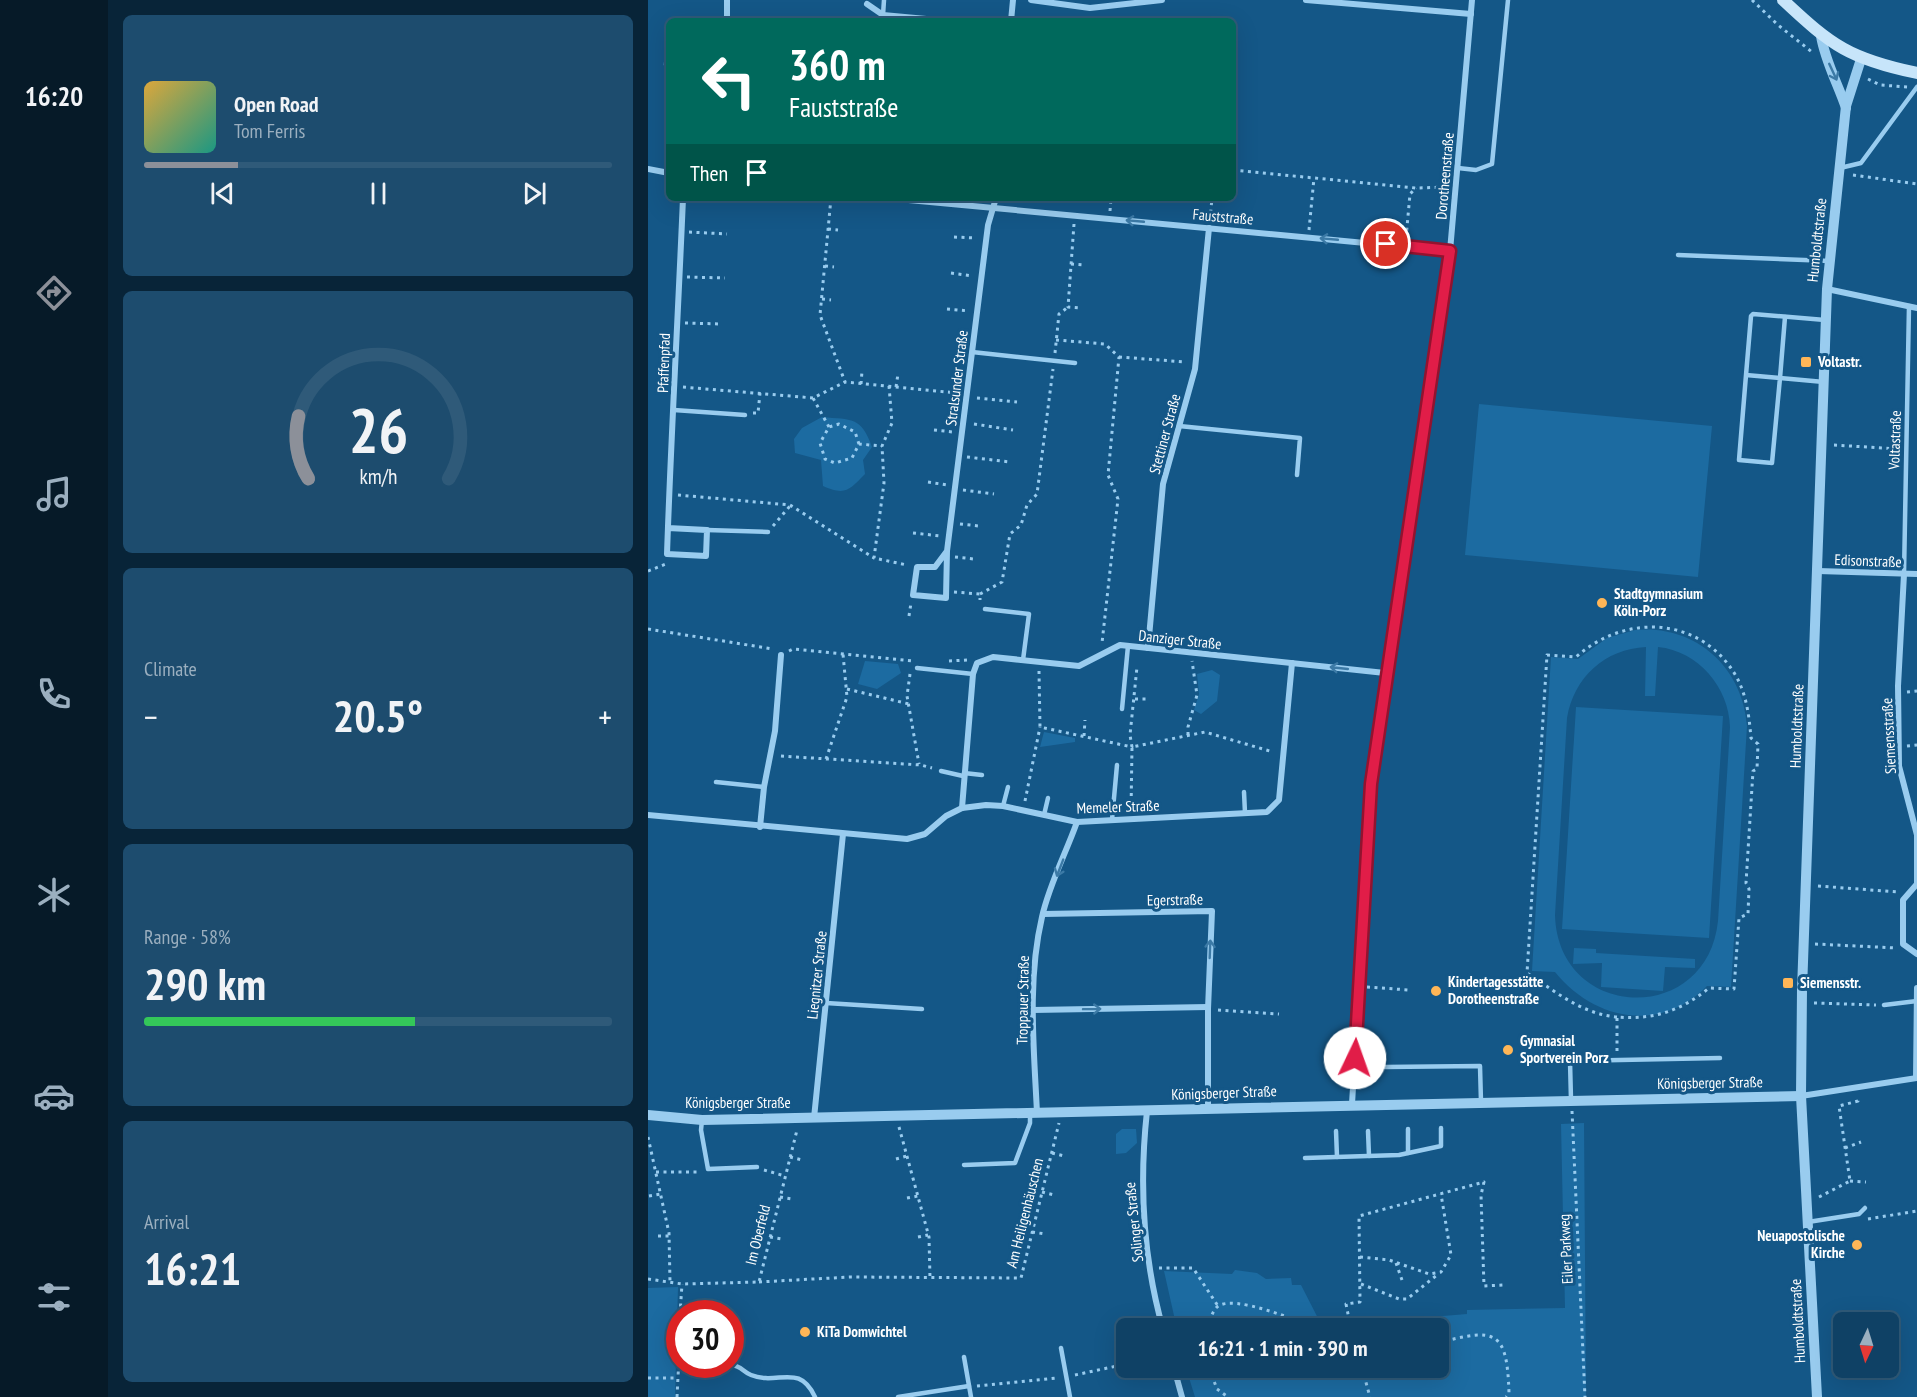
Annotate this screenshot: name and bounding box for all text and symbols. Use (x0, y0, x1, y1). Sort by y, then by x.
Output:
text: 360 m (789, 37, 886, 92)
icon: left (690, 42, 768, 120)
one-way arrow (1827, 62, 1839, 80)
text: 16:20 (25, 79, 83, 113)
text: Open Road (234, 90, 319, 118)
text: Fauststraße (789, 90, 898, 124)
text: Tom Ferris (234, 118, 305, 144)
street label: Dorotheenstraße (1431, 132, 1458, 220)
icon: arrive (740, 156, 773, 189)
text: Then (690, 159, 728, 187)
icon: previous (206, 177, 239, 210)
icon: pause (362, 177, 395, 210)
icon: next (518, 177, 551, 210)
street label: Humboldtstraße (1803, 197, 1830, 283)
street label: Fauststraße (1192, 204, 1254, 229)
one-way arrow (1125, 215, 1145, 226)
pin (1360, 218, 1411, 269)
icon: arrive (1369, 227, 1402, 260)
one-way arrow (1320, 233, 1339, 244)
icon: directions (33, 272, 75, 314)
street label: Stralsunder Straße (941, 329, 972, 427)
street label: Pfaffenpfad (653, 333, 674, 393)
place label: Voltastr. (1817, 352, 1862, 371)
marker: Voltastr. (1799, 355, 1813, 369)
text: 26 (348, 389, 408, 470)
street label: Stettiner Straße (1145, 392, 1184, 476)
street label: Voltastraße (1884, 410, 1905, 471)
text: km/h (359, 463, 397, 491)
icon: music (33, 473, 75, 515)
street label: Edisonstraße (1834, 550, 1902, 571)
place label: Stadtgymnasium Köln-Porz (1614, 584, 1703, 620)
marker: Stadtgymnasium Köln-Porz (1595, 596, 1609, 610)
street label: Danziger Straße (1138, 626, 1222, 653)
text: Climate (144, 656, 197, 682)
one-way arrow (1329, 662, 1349, 673)
icon: phone (33, 673, 75, 715)
street label: Humboldtstraße (1786, 684, 1807, 768)
text: 20.5° (333, 686, 423, 744)
text: − (144, 695, 158, 738)
text: + (598, 695, 612, 738)
street label: Siemensstraße (1877, 697, 1900, 775)
street label: Memeler Straße (1076, 796, 1160, 817)
one-way arrow (1054, 858, 1065, 877)
icon: climate (33, 874, 75, 916)
street label: Egerstraße (1147, 890, 1203, 909)
text: Range · 58% (144, 924, 231, 950)
street label: Liegnitzer Straße (802, 930, 831, 1020)
one-way arrow (1204, 939, 1216, 959)
text: 290 km (144, 954, 266, 1012)
street label: Troppauer Straße (1012, 955, 1033, 1045)
place label: Kindertagesstätte Dorotheenstraße (1448, 972, 1544, 1008)
place label: Siemensstr. (1800, 973, 1861, 992)
marker: Siemensstr. (1781, 976, 1795, 990)
marker: Kindertagesstätte Dorotheenstraße (1429, 984, 1443, 998)
one-way arrow (1081, 1004, 1101, 1015)
position arrow (1323, 1026, 1387, 1090)
place label: Gymnasial Sportverein Porz (1520, 1031, 1609, 1067)
marker: Gymnasial Sportverein Porz (1501, 1043, 1515, 1057)
street label: Königsberger Straße (1657, 1072, 1763, 1093)
icon: car (33, 1075, 75, 1117)
street label: Königsberger Straße (1171, 1081, 1277, 1104)
street label: Königsberger Straße (685, 1093, 791, 1112)
street label: Am Heiligenhäuschen (1002, 1156, 1047, 1270)
street label: Solinger Straße (1120, 1181, 1147, 1263)
street label: Im Oberfeld (741, 1203, 774, 1267)
text: Arrival (144, 1209, 189, 1235)
street label: Eiler Parkweg (1554, 1213, 1577, 1285)
place label: Neuapostolische Kirche (1757, 1226, 1845, 1262)
marker: Neuapostolische Kirche (1850, 1238, 1864, 1252)
text: 16:21 (144, 1239, 241, 1297)
icon: filters (33, 1276, 75, 1318)
street label: Humboldtstraße (1786, 1278, 1809, 1364)
speed limit sign: 30 (666, 1300, 744, 1378)
north arrow (1833, 1312, 1899, 1378)
map controls (1833, 1312, 1899, 1378)
place label: KiTa Domwichtel (817, 1322, 907, 1341)
marker: KiTa Domwichtel (798, 1325, 812, 1339)
text: 16:21 · 1 min · 390 m (1197, 1334, 1368, 1362)

